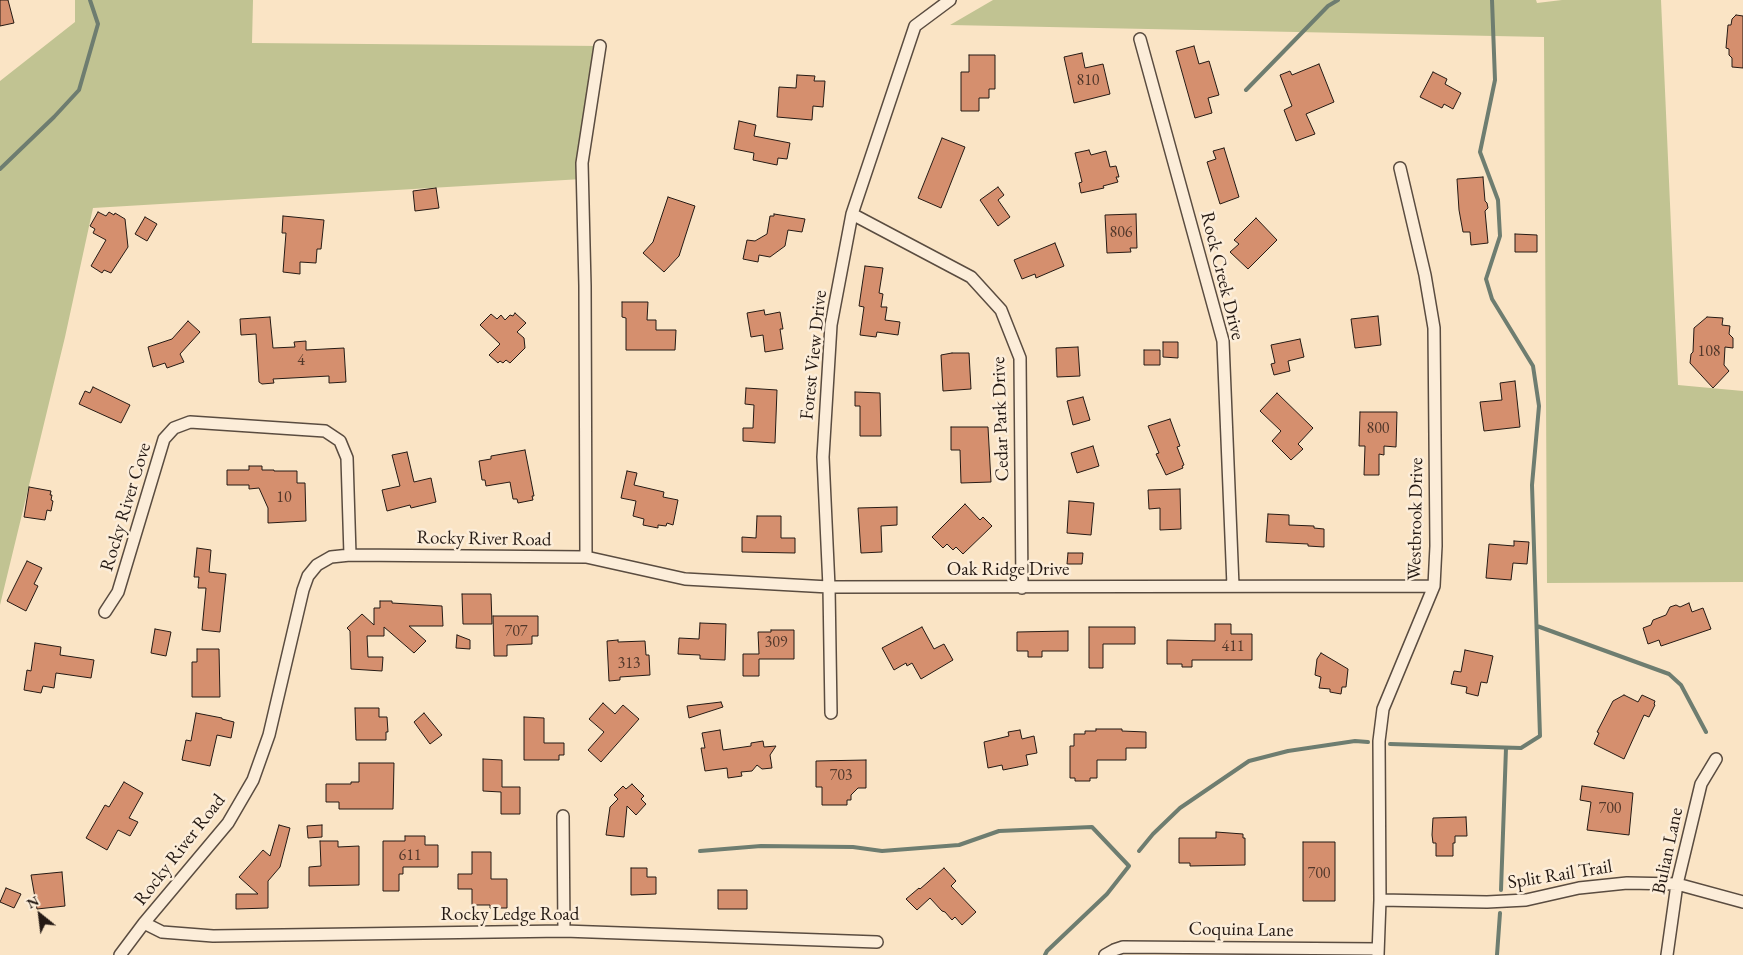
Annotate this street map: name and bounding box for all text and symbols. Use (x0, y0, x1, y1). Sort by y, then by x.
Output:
house number: 810 (1076, 71, 1100, 91)
street label: Rock Creek Drive (1195, 210, 1249, 342)
house number: 806 (1109, 223, 1133, 243)
street label: Forest View Drive (796, 289, 832, 421)
house number: 108 (1697, 342, 1721, 362)
house number: 4 (297, 351, 305, 371)
street label: Cedar Park Drive (987, 356, 1015, 482)
house number: 800 (1366, 419, 1390, 439)
street label: Rocky River Cove (96, 440, 156, 574)
street label: Westbrook Drive (1404, 457, 1428, 581)
house number: 10 (276, 488, 292, 508)
street label: Rocky River Road (416, 526, 552, 552)
street label: Oak Ridge Drive (947, 559, 1069, 581)
house number: 707 (504, 622, 528, 642)
house number: 309 (764, 633, 788, 653)
house number: 411 (1221, 637, 1245, 657)
house number: 313 (617, 654, 641, 674)
house number: 703 (829, 766, 853, 786)
street label: Rocky River Road (129, 790, 231, 910)
house number: 700 (1598, 799, 1622, 819)
street label: Bulian Lane (1648, 806, 1688, 896)
house number: 611 (398, 846, 422, 866)
street label: Split Rail Trail (1506, 855, 1614, 895)
house number: 700 (1307, 864, 1331, 884)
north arrow (15, 890, 65, 940)
text: N (23, 891, 42, 913)
street label: Rocky Ledge Road (441, 904, 579, 926)
street label: Coquina Lane (1188, 918, 1294, 942)

